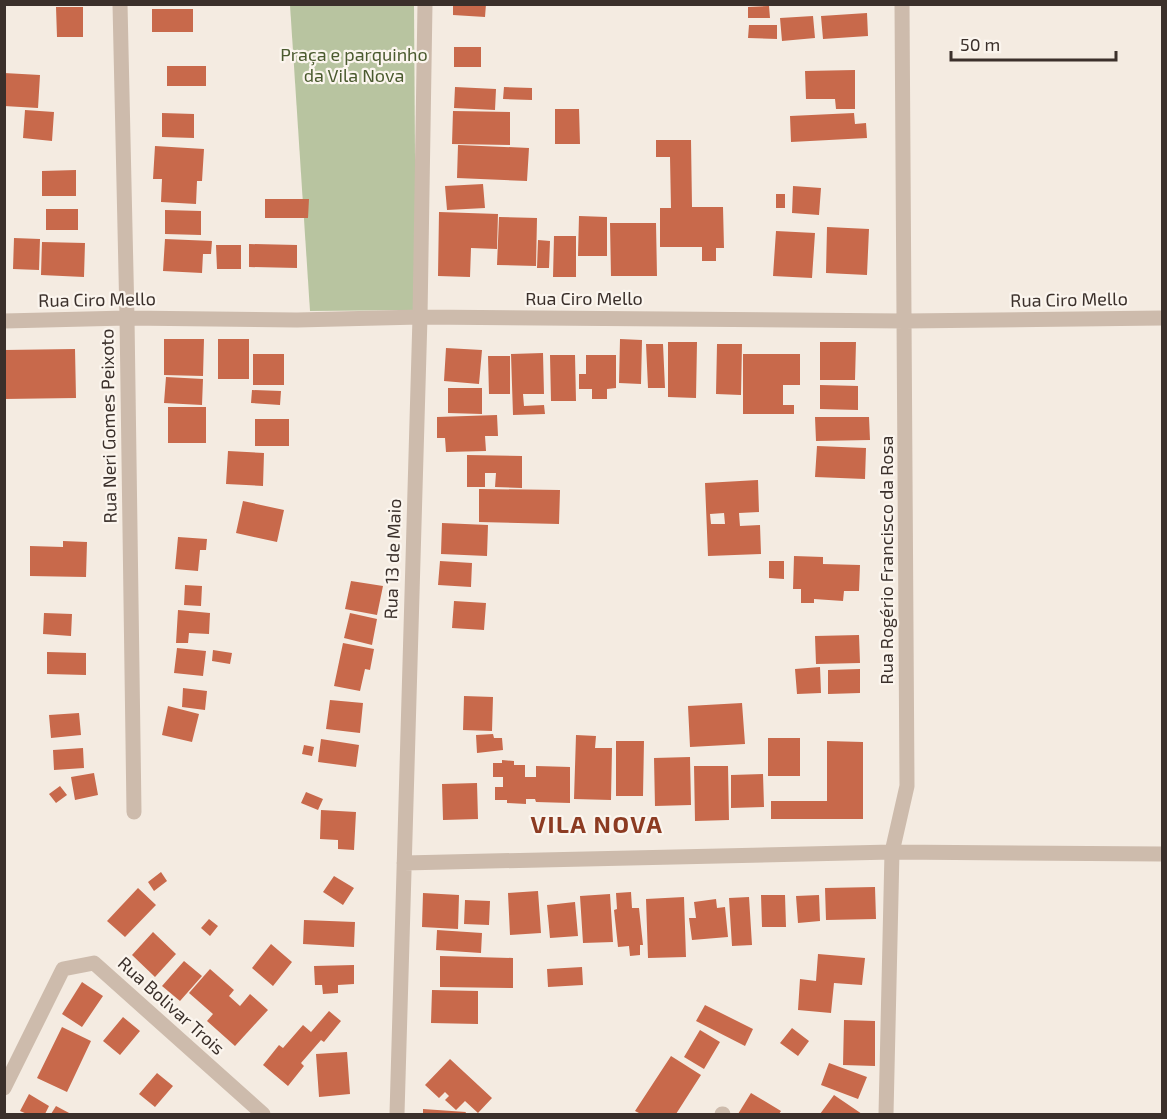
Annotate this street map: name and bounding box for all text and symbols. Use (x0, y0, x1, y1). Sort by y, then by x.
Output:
scale bar (951, 24, 1116, 62)
text: 50 m (960, 33, 1000, 55)
park label: Praça e parquinho da Vila Nova (280, 43, 428, 86)
street label: Rua Ciro Mello (38, 287, 156, 311)
street label: Rua Ciro Mello (525, 287, 643, 309)
street label: Rua Ciro Mello (1010, 287, 1128, 311)
street label: Rua Neri Gomes Peixoto (95, 328, 121, 524)
street label: Rua Rogério Francisco da Rosa (875, 436, 897, 684)
street label: Rua 13 de Maio (379, 498, 405, 620)
district label: VILA NOVA (531, 809, 663, 838)
street label: Rua Bolivar Trois (114, 952, 230, 1059)

